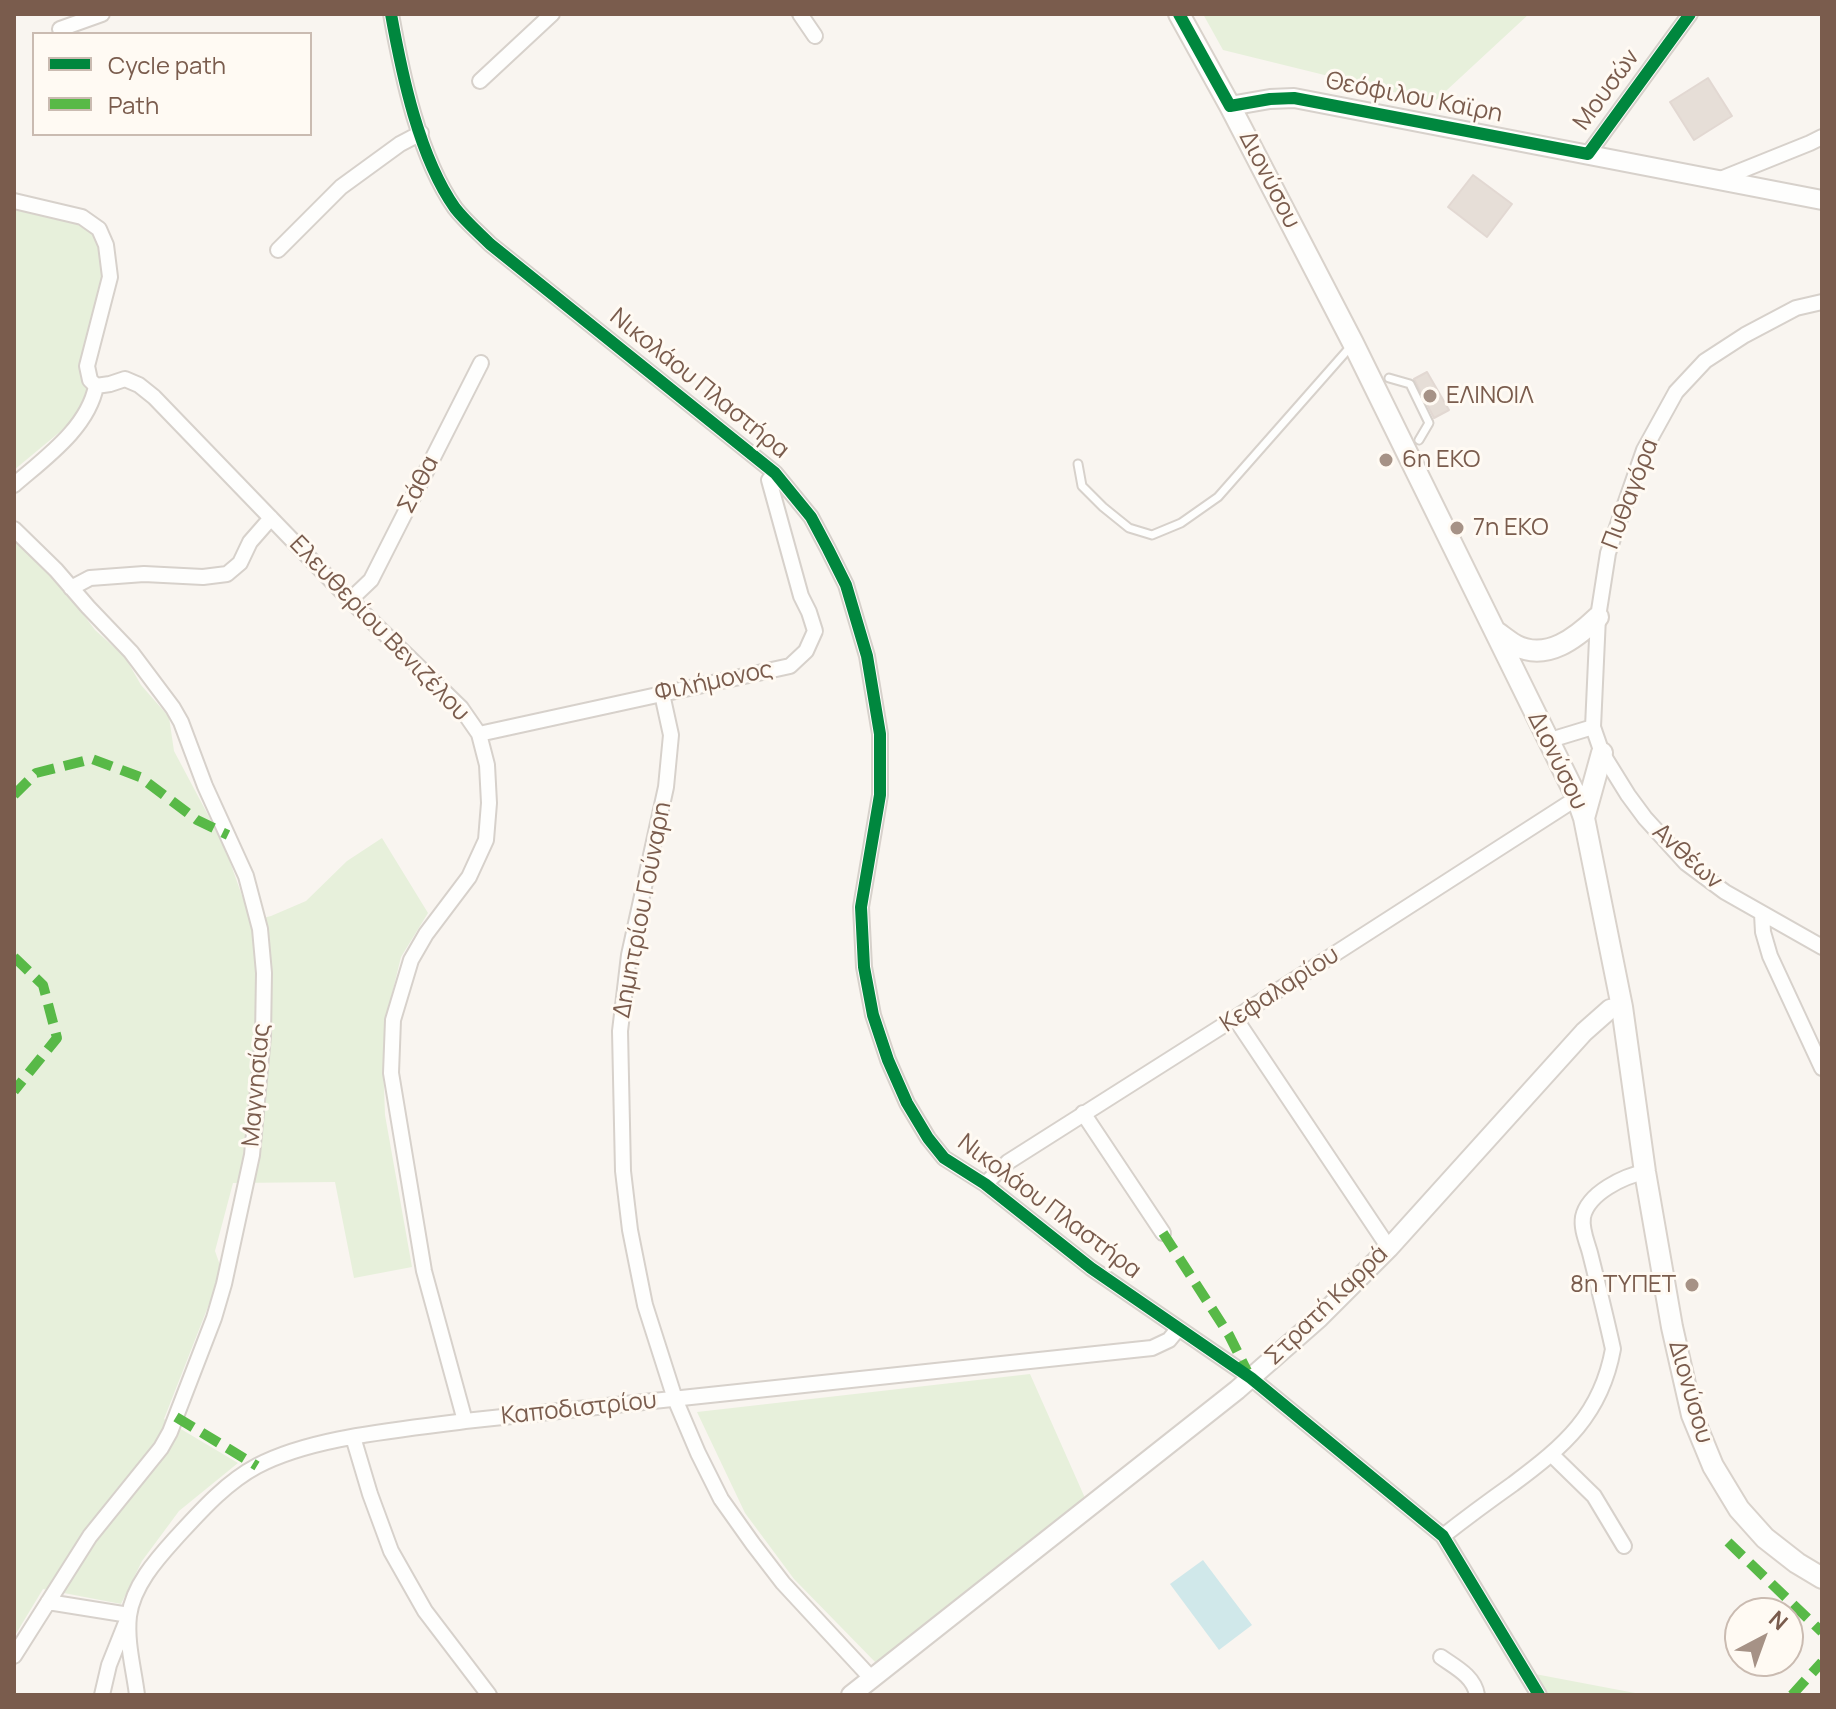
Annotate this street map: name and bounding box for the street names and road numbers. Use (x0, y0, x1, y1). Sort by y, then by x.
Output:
street label: Μουσών (1568, 44, 1646, 136)
street label: Θεόφιλου Καϊρη (1323, 67, 1505, 129)
street label: Διονύσου (1232, 126, 1306, 234)
street label: Νικολάου Πλαστήρα (604, 303, 794, 465)
street label: Πυθαγόρα (1597, 435, 1665, 553)
street label: Σάθα (392, 451, 446, 519)
street label: Ελευθερίου Βενιζέλου (283, 530, 475, 728)
street label: Φιλήμονος (652, 655, 776, 709)
street label: Διονύσου (1521, 707, 1593, 815)
street label: Δημητρίου Γούναρη (608, 799, 678, 1021)
street label: Ανθέων (1646, 818, 1728, 896)
street label: Κεφαλαρίου (1215, 941, 1345, 1039)
street label: Μαγνησίας (237, 1022, 277, 1148)
street label: Νικολάου Πλαστήρα (952, 1129, 1146, 1285)
street label: Στρατή Καρρά (1260, 1240, 1394, 1372)
street label: Διονύσου (1662, 1337, 1718, 1447)
street label: Καποδιστρίου (500, 1387, 658, 1431)

